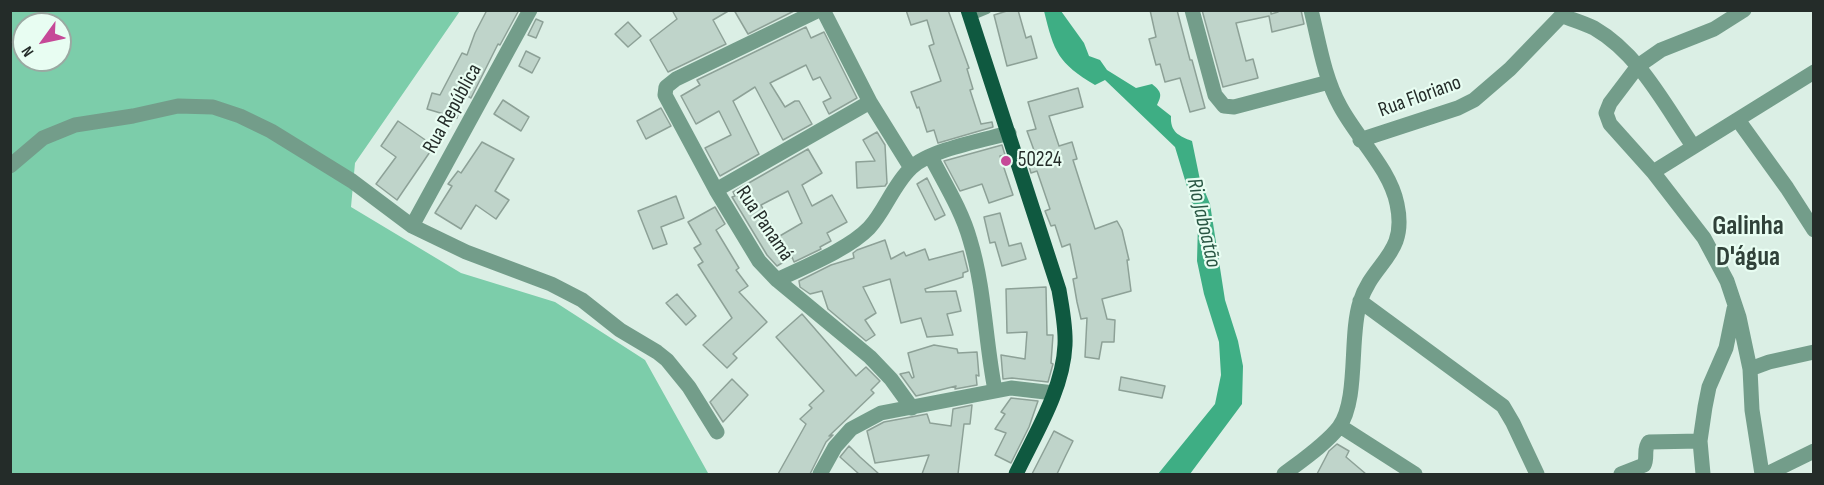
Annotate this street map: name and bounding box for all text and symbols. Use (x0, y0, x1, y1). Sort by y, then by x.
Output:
north arrow (12, 12, 72, 72)
text: N (18, 42, 38, 60)
street label: Rua República (418, 60, 488, 158)
street label: Rua Floriano (1375, 70, 1465, 124)
place label: 50224 (1018, 148, 1062, 174)
marker: 50224 (999, 154, 1013, 168)
water label: Rio Jaboatão (1180, 176, 1226, 270)
street label: Rua Panamá (730, 182, 798, 266)
district label: Galinha D'água (1712, 211, 1784, 274)

